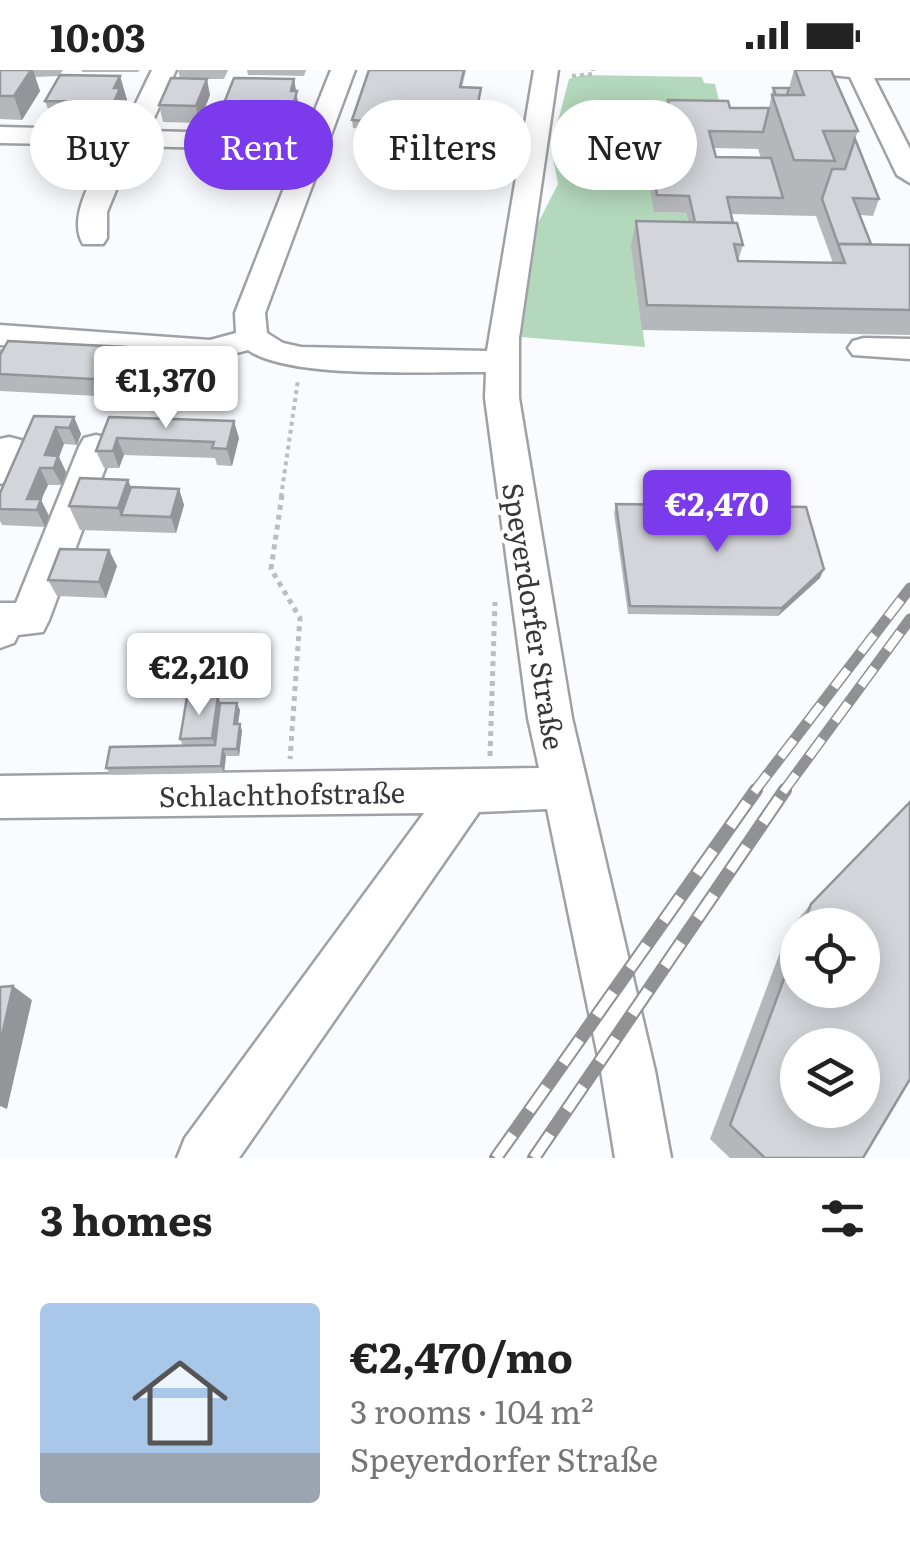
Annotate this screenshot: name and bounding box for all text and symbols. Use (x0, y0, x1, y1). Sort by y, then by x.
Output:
text: 10:03 (50, 7, 146, 64)
chip: Buy (30, 100, 164, 190)
chip: Rent (184, 100, 333, 190)
chip: Filters (353, 100, 531, 190)
chip: New (551, 100, 697, 190)
pin: €1,370 (85, 346, 247, 431)
text: €1,370 (116, 354, 216, 402)
pin: €2,470 (636, 470, 798, 555)
text: €2,470 (665, 478, 769, 526)
street label: Speyerdorfer Straße (493, 480, 577, 752)
pin: €2,210 (118, 633, 280, 718)
text: €2,210 (149, 641, 249, 689)
street label: Schlachthofstraße (158, 770, 406, 816)
map controls (780, 908, 880, 1128)
button: locate (780, 908, 880, 1008)
button: layers (780, 1028, 880, 1128)
text: 3 homes (40, 1187, 212, 1249)
icon: filters (815, 1191, 870, 1246)
text: €2,470/mo (350, 1324, 573, 1386)
icon: home (120, 1343, 240, 1463)
text: 3 rooms · 104 m² (350, 1386, 594, 1434)
text: Speyerdorfer Straße (350, 1434, 658, 1482)

